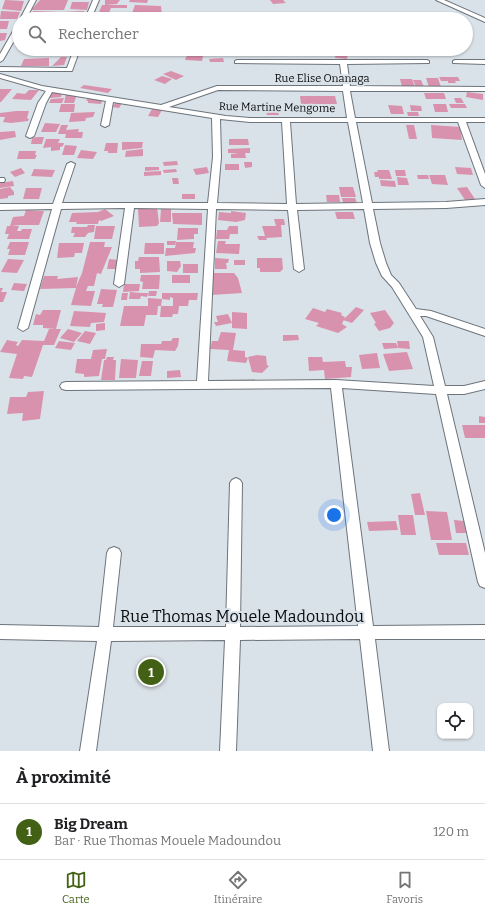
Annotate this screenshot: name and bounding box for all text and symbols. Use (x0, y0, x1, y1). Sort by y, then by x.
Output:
search box (12, 12, 473, 56)
icon: search (26, 23, 48, 45)
text: Rechercher (58, 25, 139, 43)
street label: Rue Elise Onanaga (275, 72, 369, 85)
street label: Rue Martine Mengome (219, 100, 335, 115)
your location (324, 505, 344, 525)
street label: Rue Thomas Mouele Madoundou (120, 607, 364, 626)
pin: 1 (138, 657, 164, 687)
map controls (437, 703, 473, 739)
button: locate (437, 703, 473, 739)
text: À proximité (16, 767, 111, 788)
text: Big Dream (54, 815, 128, 833)
text: 1 (26, 824, 32, 839)
text: 120 m (433, 824, 469, 839)
text: Bar · Rue Thomas Mouele Madoundou (54, 833, 281, 848)
tab: Carte (62, 869, 90, 906)
tab: Itinéraire (214, 869, 262, 906)
tab: Favoris (386, 869, 423, 906)

